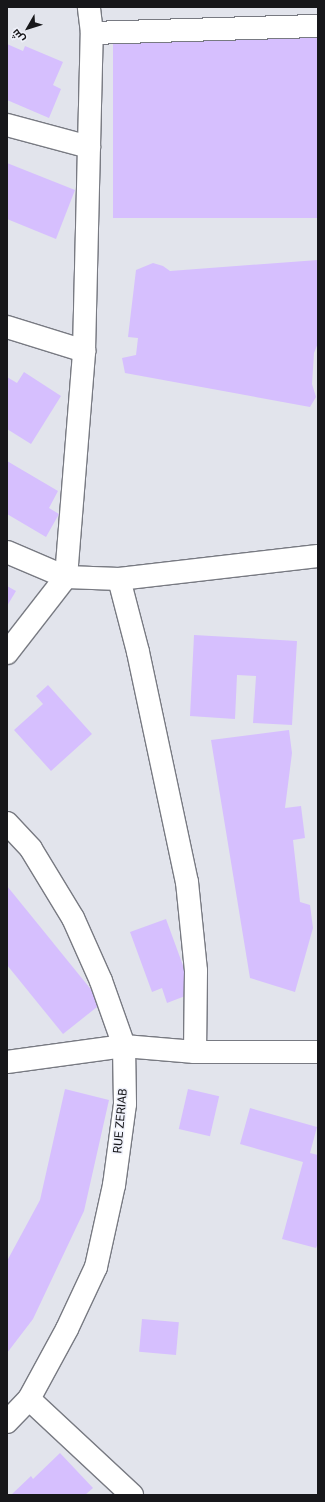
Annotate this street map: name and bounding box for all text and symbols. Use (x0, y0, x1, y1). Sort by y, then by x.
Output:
north arrow (8, 8, 48, 48)
text: ش (9, 26, 28, 45)
street label: RUE ZERIAB (111, 1088, 131, 1154)

